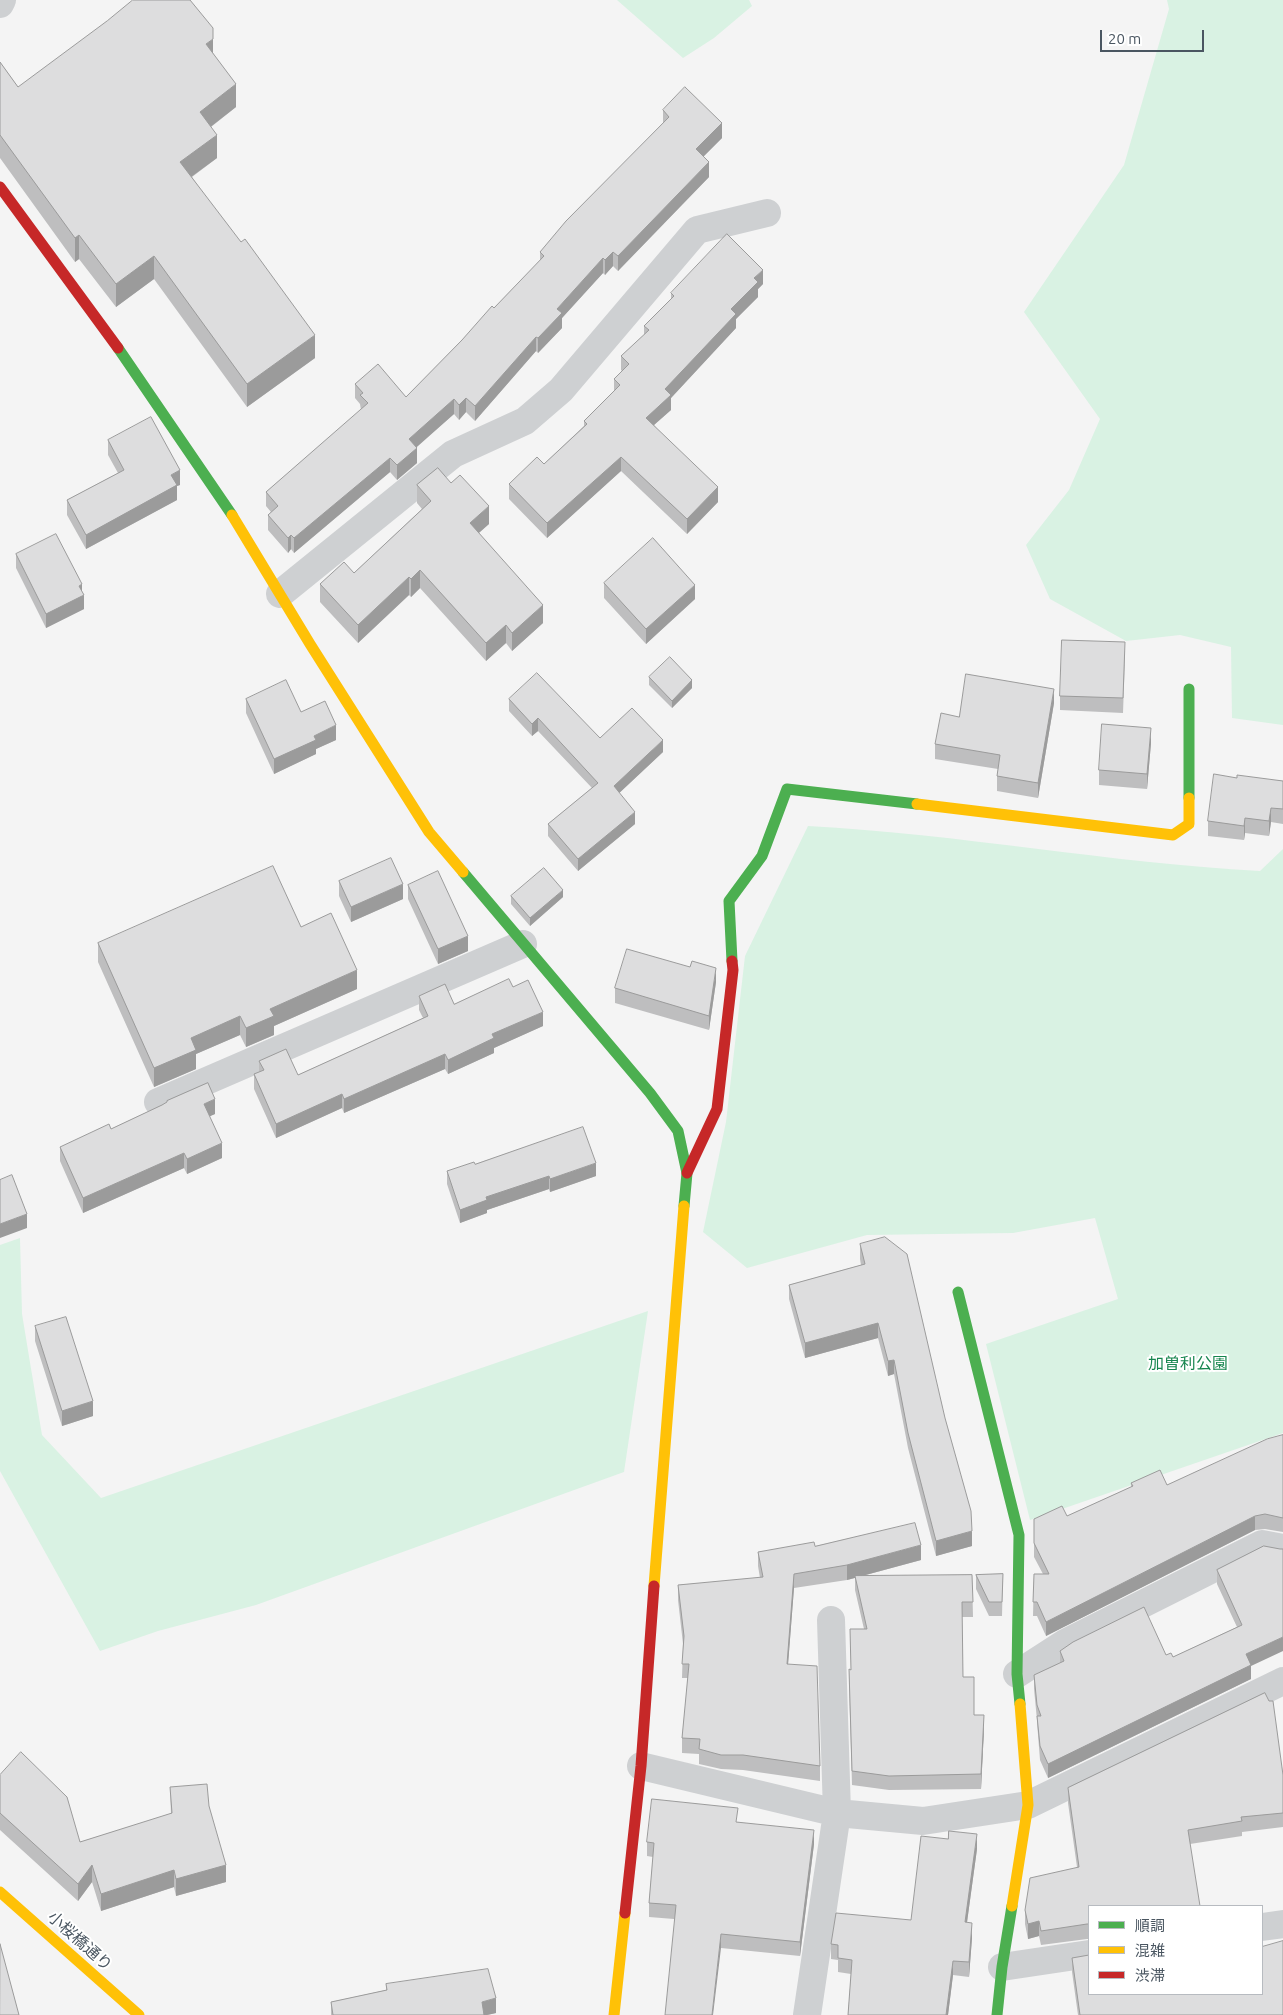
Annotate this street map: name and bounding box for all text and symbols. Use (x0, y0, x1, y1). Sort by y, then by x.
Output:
scale bar (1103, 20, 1207, 52)
text: 20 m (1108, 30, 1141, 47)
park label: 加曽利公園 (1148, 1354, 1228, 1374)
legend (1088, 1905, 1263, 1995)
street label: 小桜橋通り (44, 1907, 116, 1975)
text: 順調 (1135, 1917, 1165, 1934)
text: 混雑 (1135, 1942, 1165, 1959)
text: 渋滞 (1135, 1967, 1165, 1984)

